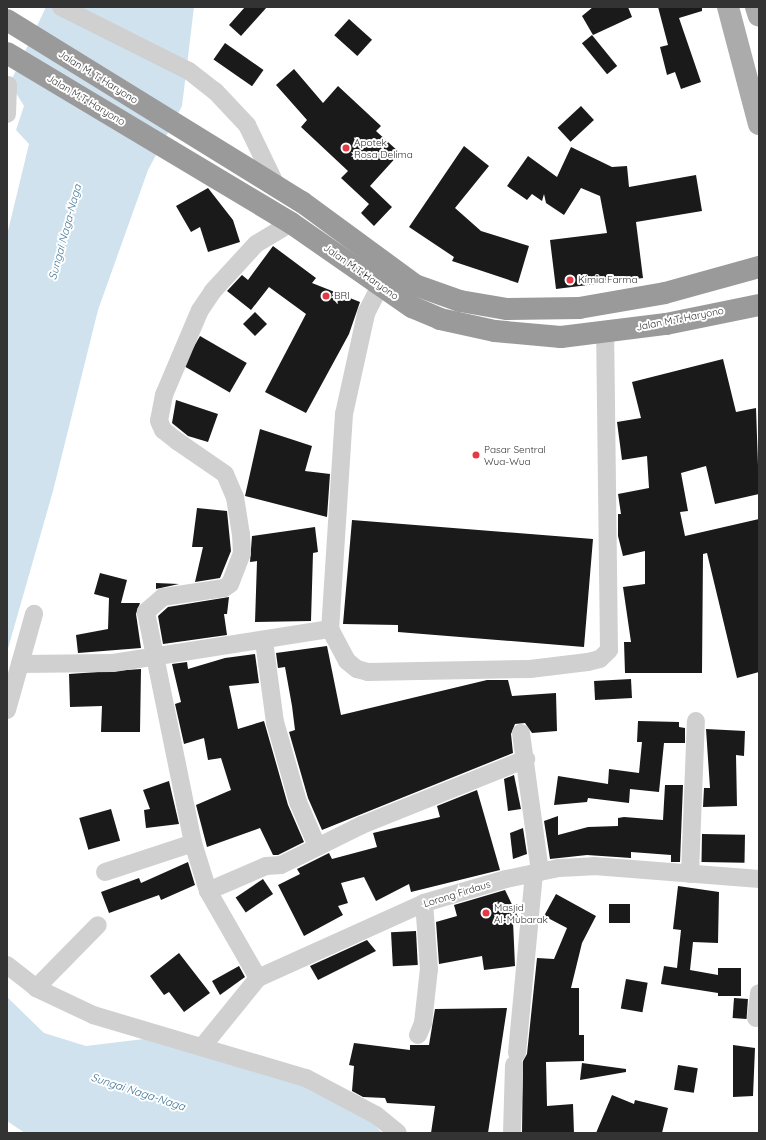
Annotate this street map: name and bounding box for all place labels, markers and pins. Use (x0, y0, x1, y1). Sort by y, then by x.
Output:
place label: Apotek Rosa Delima (354, 136, 413, 160)
marker: Apotek Rosa Delima (341, 143, 351, 153)
place label: Kimia Farma (578, 274, 637, 286)
marker: Kimia Farma (565, 275, 575, 285)
place label: BRI (334, 290, 350, 302)
marker: BRI (321, 291, 331, 301)
place label: Pasar Sentral Wua-Wua (484, 443, 546, 466)
marker: Pasar Sentral Wua-Wua (471, 450, 481, 460)
place label: Masjid Al-Mubarak (494, 901, 548, 924)
marker: Masjid Al-Mubarak (481, 908, 491, 918)

